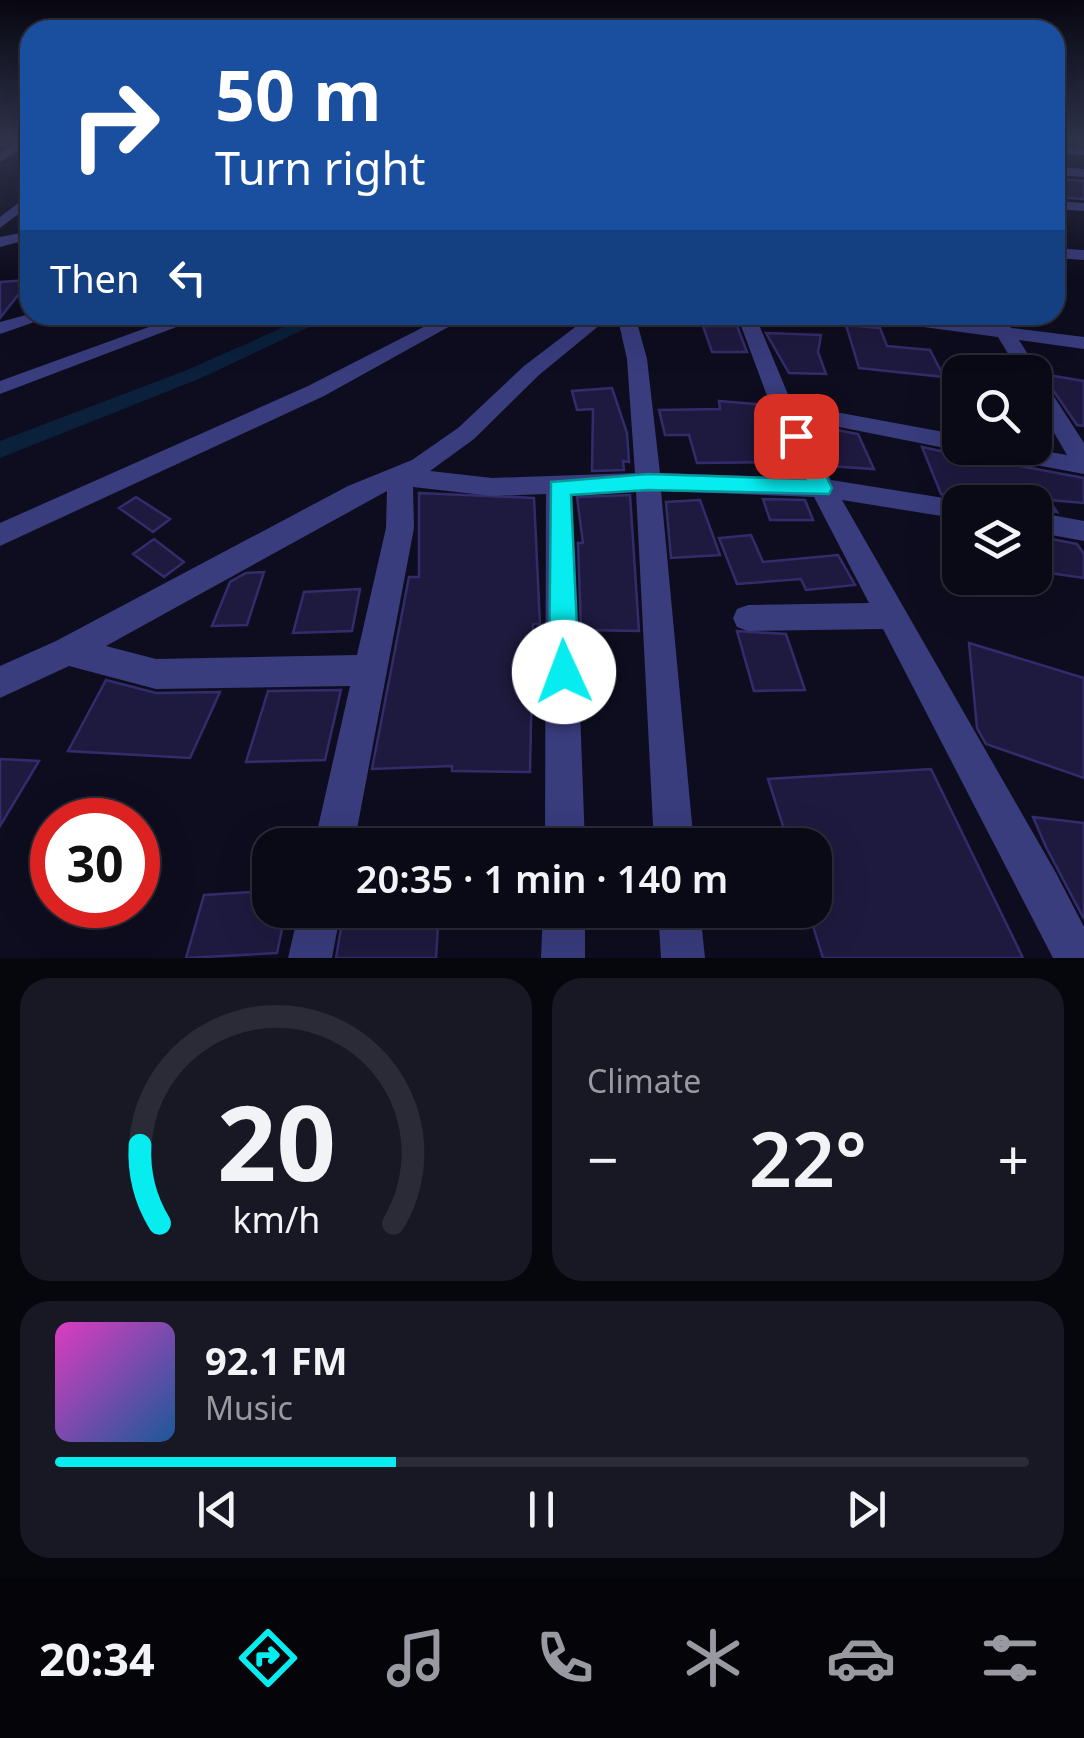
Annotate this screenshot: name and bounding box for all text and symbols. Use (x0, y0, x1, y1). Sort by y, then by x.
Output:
text: 50 m (215, 46, 382, 142)
icon: right (50, 60, 180, 190)
text: Turn right (215, 137, 426, 198)
icon: left (160, 250, 215, 305)
text: Then (50, 252, 140, 304)
map controls (942, 355, 1052, 595)
button: search (942, 355, 1052, 465)
pin (754, 394, 839, 479)
icon: arrive (769, 409, 824, 464)
button: layers (942, 485, 1052, 595)
position arrow (512, 620, 616, 724)
speed limit sign: 30 (30, 798, 160, 928)
text: 20:35 · 1 min · 140 m (356, 852, 728, 904)
text: Climate (587, 1059, 701, 1102)
text: 20 (217, 1070, 335, 1211)
text: 22° (749, 1107, 867, 1209)
text: − (587, 1121, 618, 1196)
text: + (998, 1121, 1029, 1196)
text: km/h (232, 1195, 320, 1243)
text: 92.1 FM (205, 1334, 347, 1386)
text: Music (205, 1386, 293, 1429)
icon: previous (190, 1482, 245, 1537)
icon: pause (514, 1482, 569, 1537)
icon: next (839, 1482, 894, 1537)
icon: directions (233, 1623, 303, 1693)
icon: music (381, 1623, 451, 1693)
icon: phone (530, 1623, 600, 1693)
icon: climate (678, 1623, 748, 1693)
icon: car (826, 1623, 896, 1693)
icon: filters (975, 1623, 1045, 1693)
text: 20:34 (39, 1628, 155, 1689)

